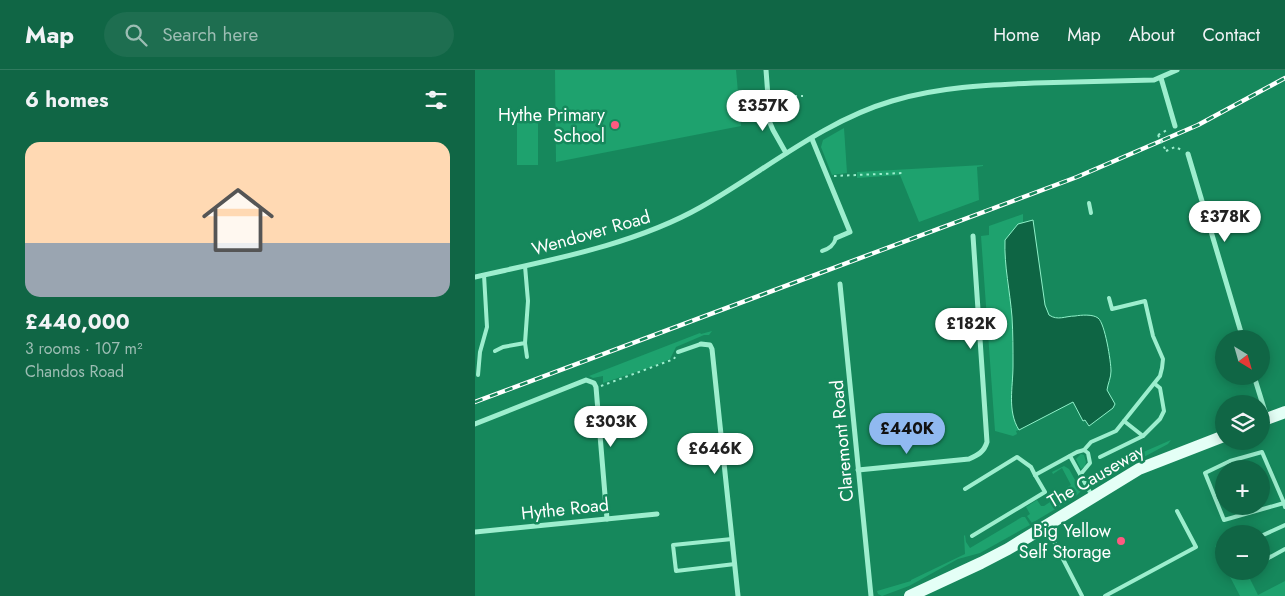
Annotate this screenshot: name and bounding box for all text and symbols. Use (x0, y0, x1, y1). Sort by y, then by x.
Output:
search box (104, 12, 454, 57)
text: Map (25, 17, 74, 52)
icon: search (122, 21, 150, 49)
text: Search here (162, 21, 258, 48)
text: Home (993, 22, 1039, 48)
text: Map (1067, 22, 1101, 48)
text: About (1129, 22, 1174, 48)
text: Contact (1202, 22, 1260, 48)
text: 6 homes (25, 85, 109, 115)
icon: filters (422, 86, 450, 114)
pin: £357K (728, 90, 798, 132)
text: £357K (738, 94, 788, 117)
place label: Hythe Primary School (498, 102, 605, 149)
marker: Hythe Primary School (609, 119, 621, 131)
icon: home (193, 175, 283, 265)
pin: £378K (1190, 200, 1260, 243)
street label: Wendover Road (529, 204, 653, 262)
text: £378K (1200, 205, 1250, 228)
text: £440,000 (25, 307, 130, 337)
pin: £182K (936, 308, 1006, 350)
text: £182K (946, 312, 996, 335)
north arrow (1215, 330, 1270, 385)
map controls (1215, 330, 1270, 580)
text: 3 rooms · 107 m² (25, 337, 143, 360)
text: Chandos Road (25, 360, 124, 383)
street label: Claremont Road (824, 379, 860, 503)
button: layers (1215, 395, 1270, 450)
pin: £303K (576, 406, 646, 448)
text: £303K (585, 410, 637, 433)
pin: £440K (872, 412, 942, 455)
text: £440K (880, 417, 934, 440)
pin: £646K (680, 432, 750, 475)
text: £646K (688, 437, 742, 460)
street label: The Causeway (1043, 438, 1149, 514)
button: + (1215, 460, 1270, 515)
street label: Hythe Road (520, 491, 610, 527)
place label: Big Yellow Self Storage (1019, 518, 1112, 565)
button: − (1215, 525, 1270, 580)
marker: Big Yellow Self Storage (1115, 535, 1127, 547)

